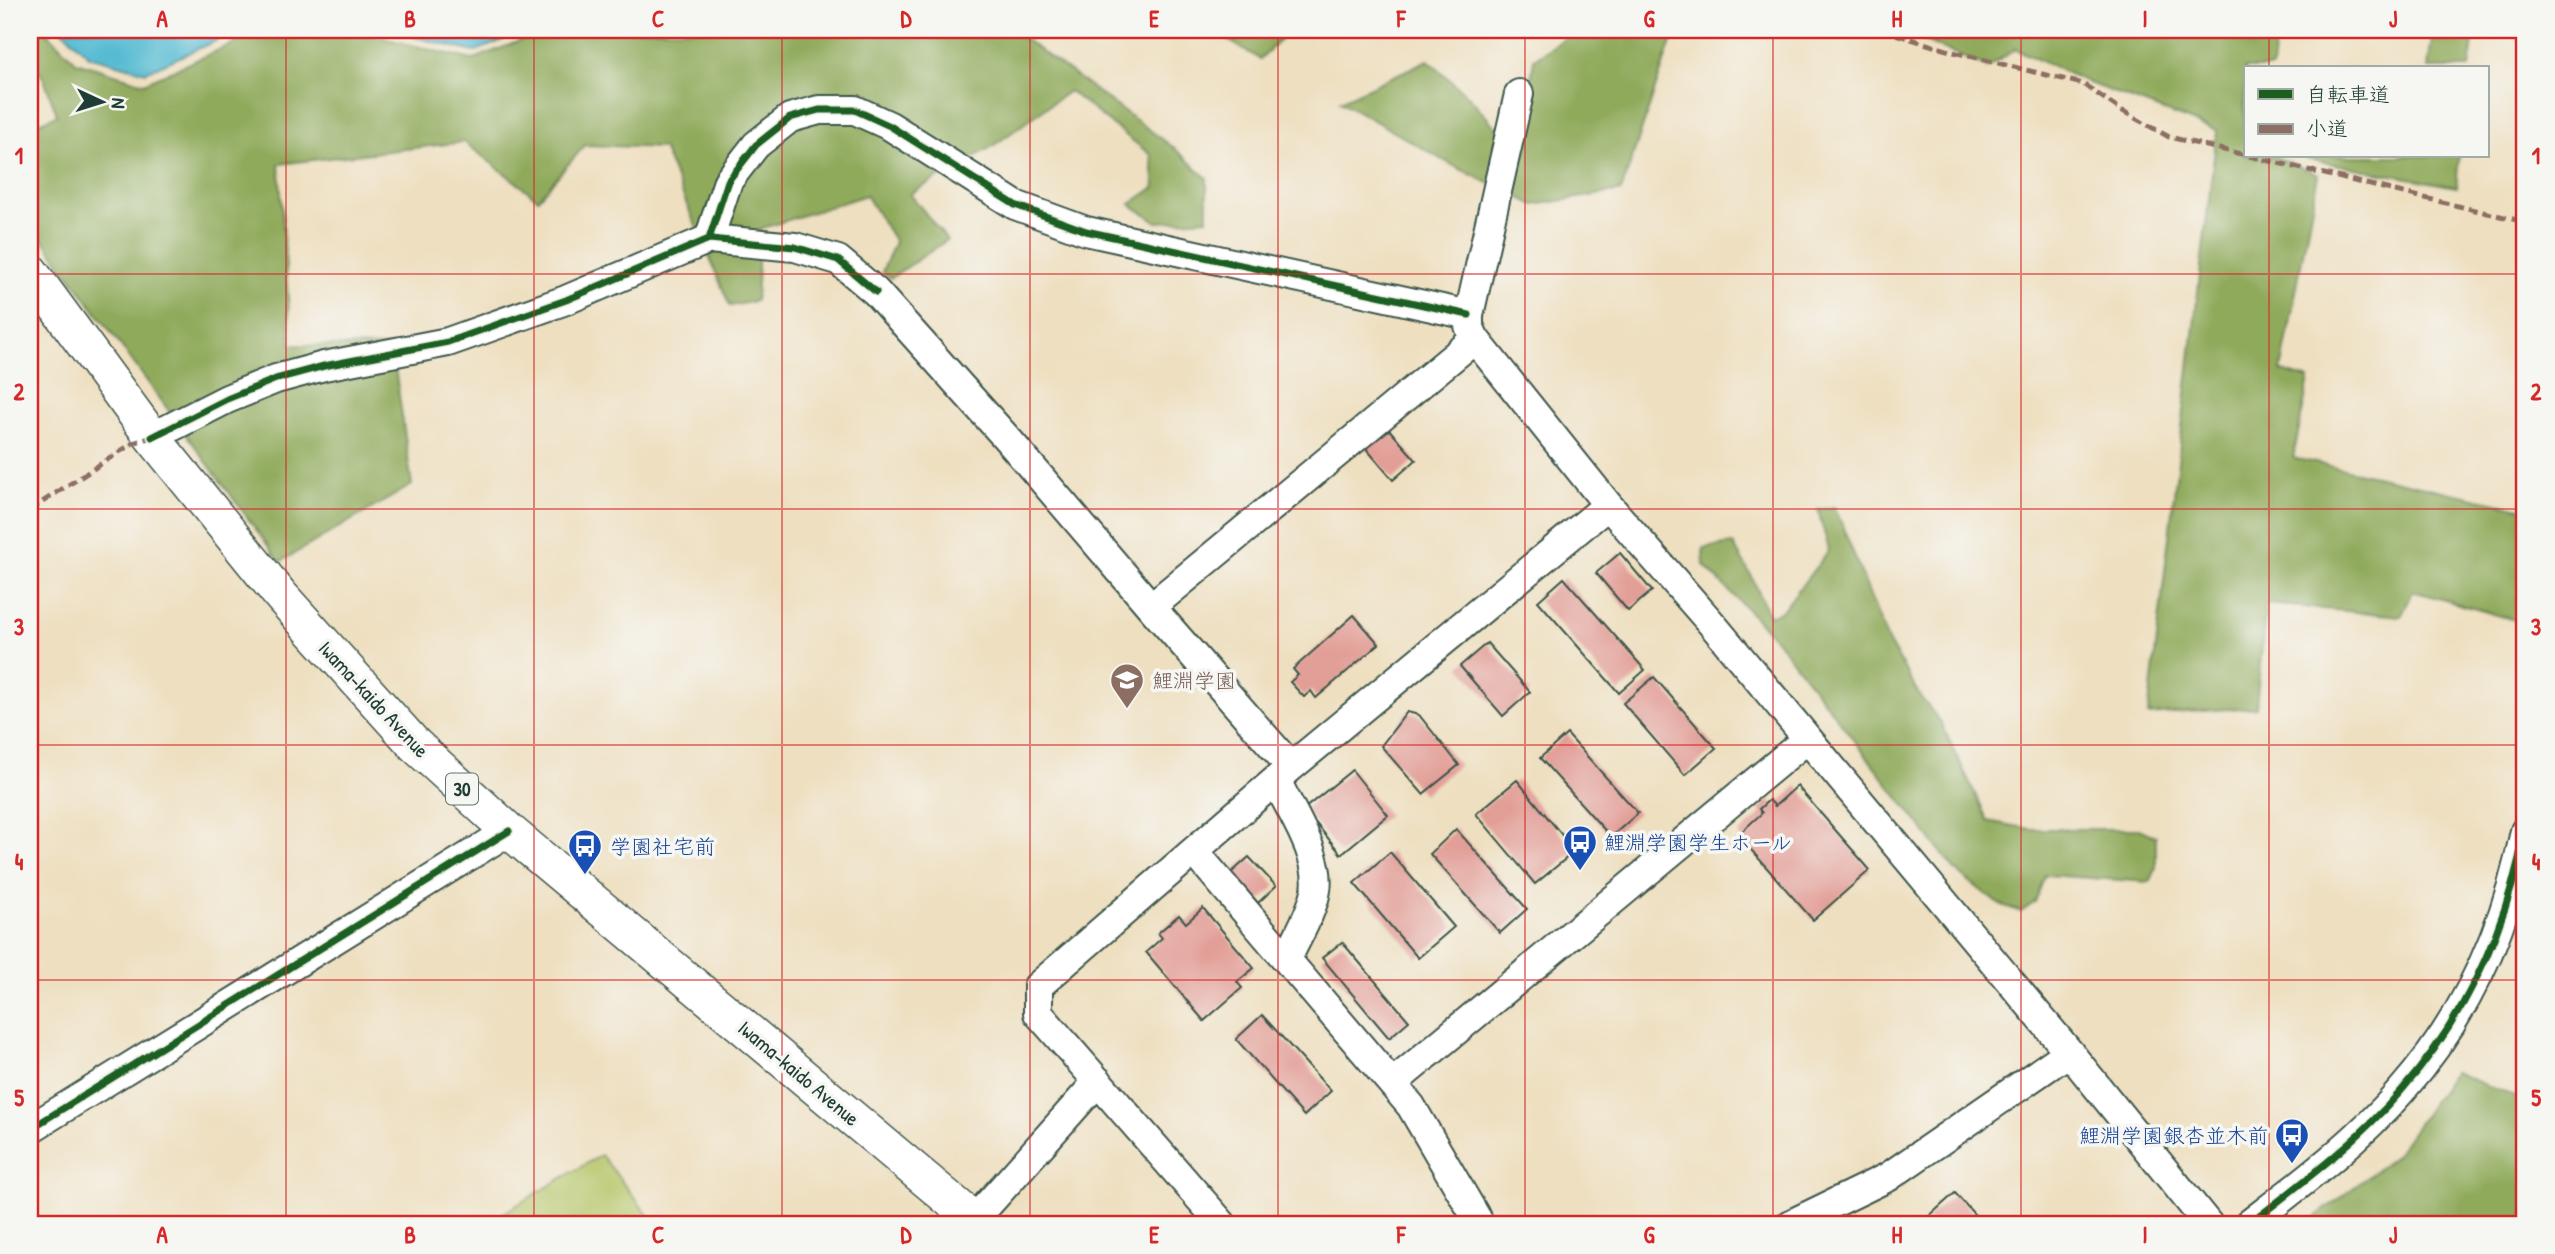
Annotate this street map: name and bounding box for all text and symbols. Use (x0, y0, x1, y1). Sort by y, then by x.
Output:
text: A (156, 3, 168, 34)
text: B (404, 3, 416, 34)
text: C (652, 3, 664, 34)
text: D (901, 3, 913, 34)
text: E (1149, 3, 1160, 34)
text: F (1396, 3, 1407, 34)
text: G (1643, 3, 1655, 34)
text: H (1892, 3, 1903, 34)
text: I (2142, 3, 2148, 34)
text: J (2389, 3, 2398, 34)
north arrow (66, 66, 136, 136)
legend (2244, 66, 2488, 158)
text: 自転車道 (2306, 80, 2390, 109)
text: N (106, 97, 132, 109)
text: 小道 (2306, 114, 2348, 143)
text: 1 (15, 140, 23, 171)
text: 1 (2532, 140, 2540, 171)
text: 2 (14, 376, 25, 407)
text: 2 (2531, 376, 2542, 407)
text: 3 (14, 611, 24, 642)
text: 3 (2531, 611, 2541, 642)
street label: Iwama-kaido Avenue (312, 634, 436, 764)
school or university icon: 鯉淵学園 (1108, 661, 1146, 710)
place label: 鯉淵学園 (1152, 666, 1236, 695)
road number: 30 (446, 774, 478, 804)
bus stop icon: 鯉淵学園学生ホール (1561, 823, 1599, 872)
bus stop icon: 学園社宅前 (566, 827, 604, 876)
place label: 鯉淵学園学生ホール (1604, 828, 1792, 857)
place label: 学園社宅前 (610, 832, 715, 861)
text: 4 (15, 846, 24, 877)
text: 4 (2532, 846, 2541, 877)
street label: Iwama-kaido Avenue (732, 1014, 866, 1132)
text: 5 (14, 1082, 24, 1113)
text: 5 (2531, 1082, 2541, 1113)
bus stop icon: 鯉淵学園銀杏並木前 (2273, 1116, 2311, 1165)
place label: 鯉淵学園銀杏並木前 (2079, 1121, 2268, 1150)
text: A (156, 1219, 168, 1250)
text: B (404, 1219, 416, 1250)
text: C (652, 1219, 664, 1250)
text: D (901, 1219, 913, 1250)
text: E (1149, 1219, 1160, 1250)
text: F (1396, 1219, 1407, 1250)
text: G (1643, 1219, 1655, 1250)
text: H (1892, 1219, 1903, 1250)
text: I (2142, 1219, 2148, 1250)
text: J (2389, 1219, 2398, 1250)

